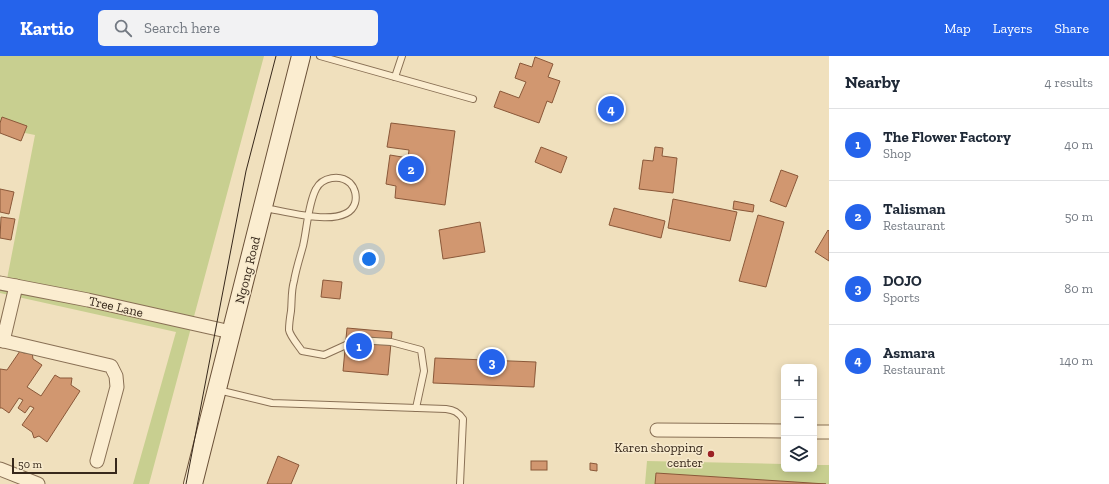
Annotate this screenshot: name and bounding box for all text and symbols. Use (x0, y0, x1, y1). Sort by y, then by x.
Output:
search box (98, 10, 378, 46)
text: Kartio (20, 17, 74, 40)
icon: search (112, 17, 134, 39)
text: Search here (144, 19, 220, 37)
text: Map (944, 20, 971, 37)
text: Layers (993, 20, 1032, 37)
text: Share (1054, 20, 1089, 37)
text: Nearby (845, 72, 900, 92)
text: 4 results (1045, 75, 1093, 90)
pin: 4 (598, 94, 624, 124)
text: The Flower Factory (883, 128, 1011, 146)
text: 1 (855, 137, 861, 152)
text: 40 m (1064, 137, 1093, 152)
text: Shop (883, 146, 911, 161)
pin: 2 (398, 154, 424, 184)
text: Talisman (883, 200, 945, 218)
text: 2 (855, 209, 861, 224)
text: 50 m (1065, 209, 1093, 224)
text: Restaurant (883, 218, 945, 233)
street label: Ngong Road (232, 235, 263, 305)
your location (359, 249, 379, 269)
text: DOJO (883, 272, 922, 290)
text: 3 (855, 281, 861, 296)
text: 80 m (1064, 281, 1093, 296)
text: Sports (883, 290, 920, 305)
street label: Tree Lane (87, 293, 145, 320)
pin: 1 (346, 331, 372, 361)
text: Asmara (883, 344, 935, 362)
pin: 3 (479, 347, 505, 377)
text: 4 (854, 353, 862, 368)
text: 140 m (1059, 353, 1093, 368)
text: Restaurant (883, 362, 945, 377)
map controls (781, 364, 817, 472)
button: + (781, 364, 817, 400)
button: − (781, 400, 817, 436)
button: layers (781, 436, 817, 472)
place label: Karen shopping center (614, 440, 703, 470)
marker: Karen shopping center (706, 449, 716, 459)
scale bar (12, 456, 117, 475)
text: 50 m (18, 458, 42, 471)

